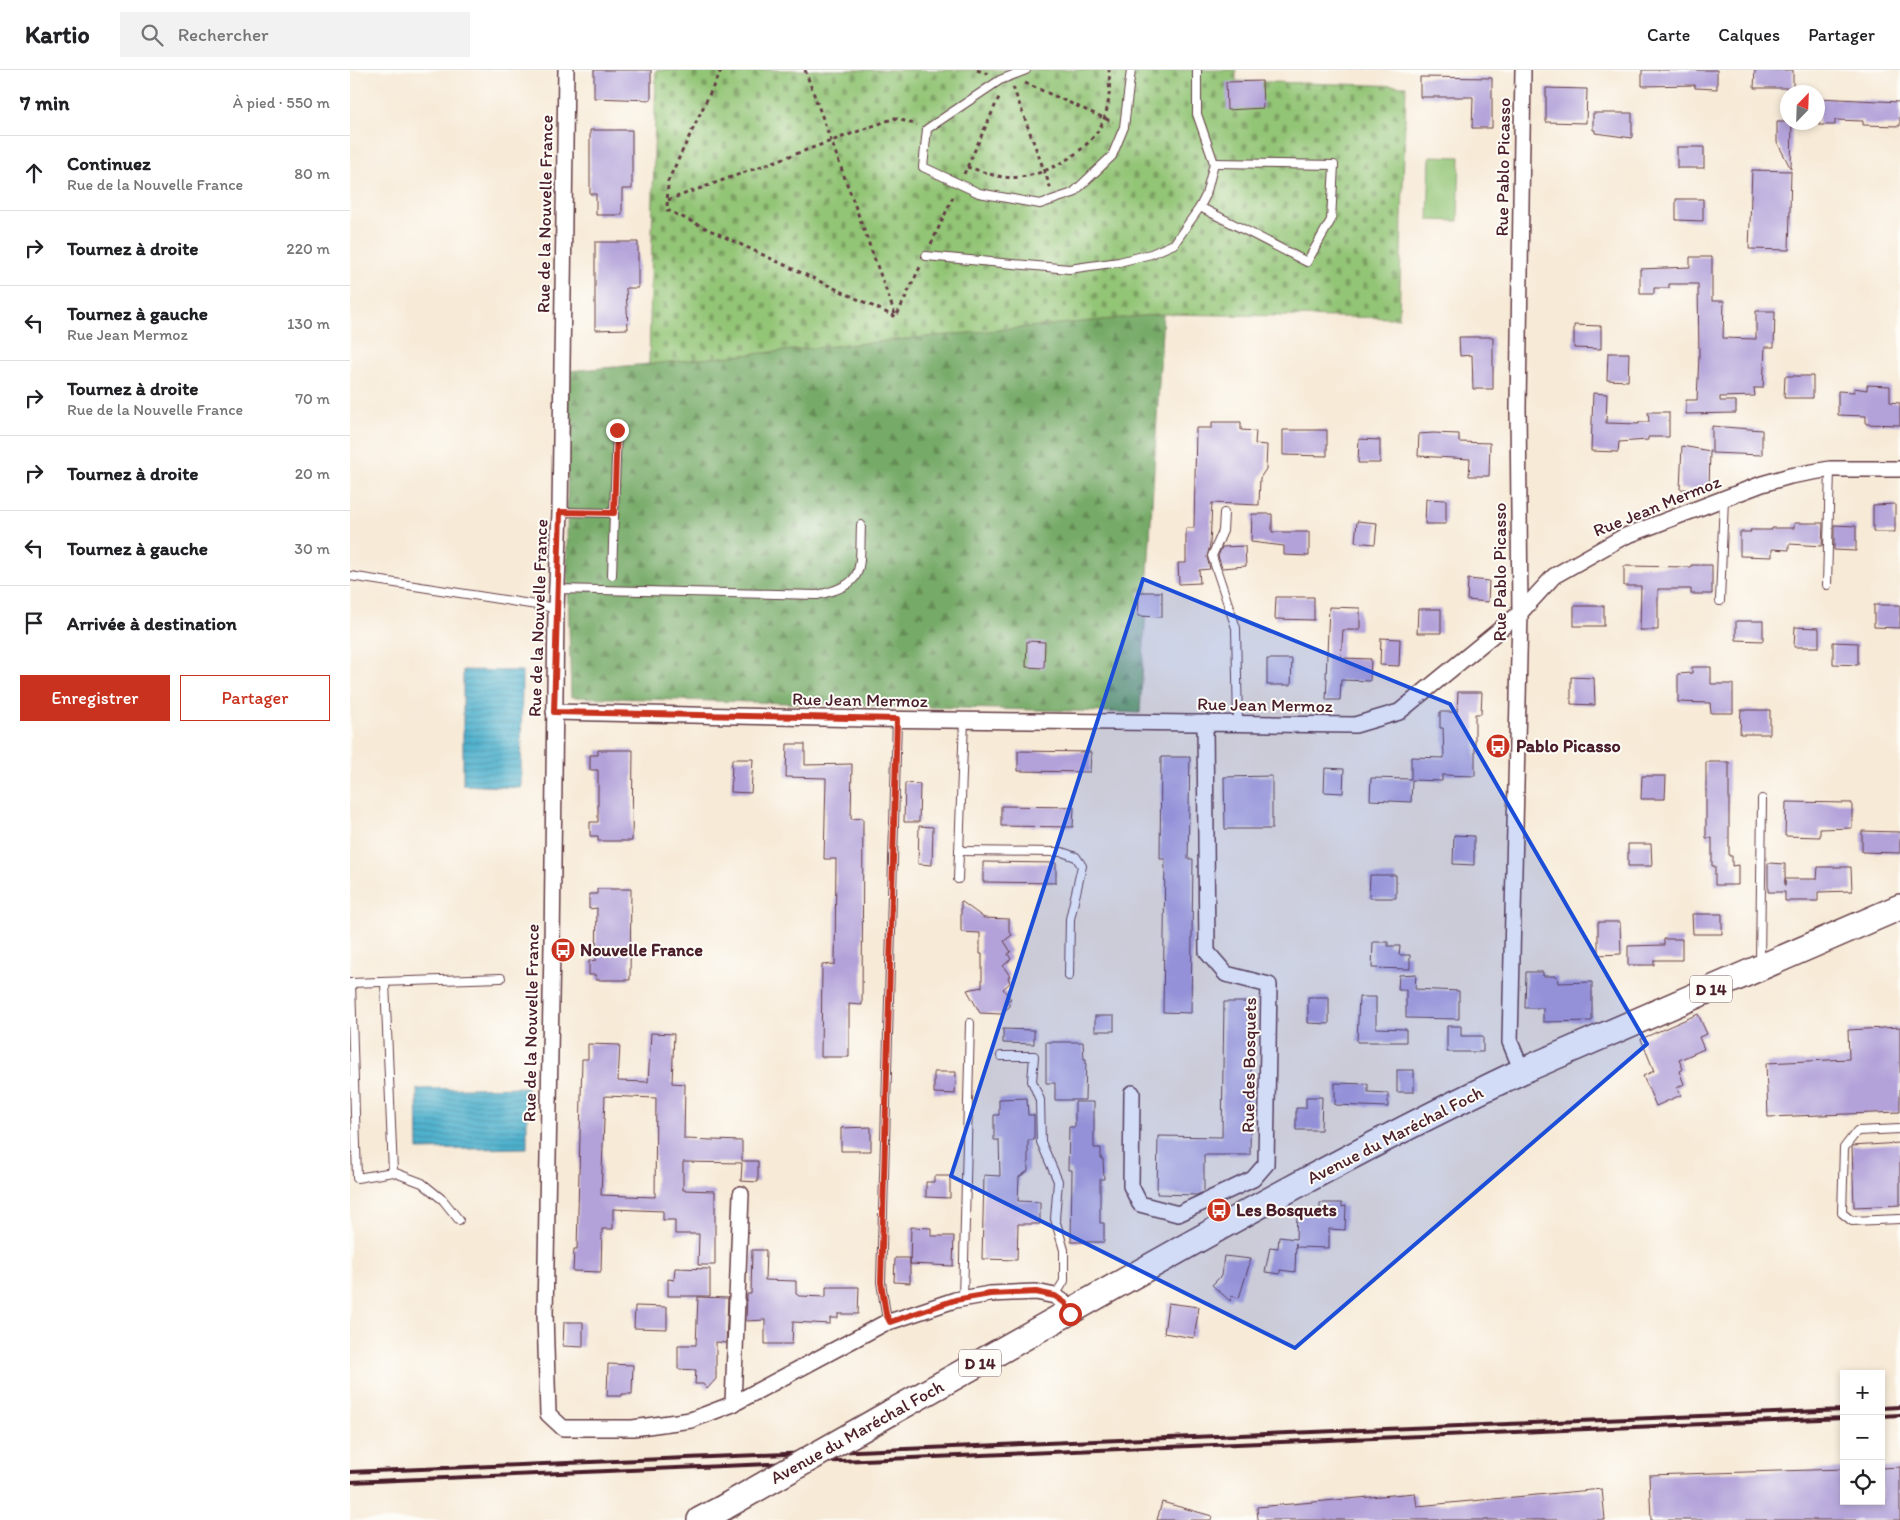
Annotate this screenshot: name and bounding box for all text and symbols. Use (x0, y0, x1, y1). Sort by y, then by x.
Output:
search box (120, 12, 470, 57)
text: Kartio (25, 20, 90, 49)
icon: search (138, 21, 166, 49)
text: Rechercher (178, 23, 269, 46)
text: Carte (1647, 24, 1690, 46)
text: Calques (1718, 24, 1780, 46)
text: Partager (1808, 24, 1875, 46)
north arrow (1780, 85, 1825, 130)
text: 7 min (20, 90, 69, 115)
text: À pied · 550 m (233, 93, 330, 112)
street label: Rue Pablo Picasso (1491, 97, 1515, 237)
street label: Rue de la Nouvelle France (532, 115, 558, 313)
text: Continuez (67, 152, 151, 175)
icon: ahead (20, 159, 48, 187)
text: 80 m (294, 164, 330, 183)
text: Rue de la Nouvelle France (67, 175, 243, 194)
icon: right (20, 234, 48, 262)
text: Tournez à droite (67, 237, 199, 260)
text: 220 m (286, 239, 330, 258)
text: Tournez à gauche (67, 302, 208, 325)
icon: left (20, 309, 48, 337)
text: 130 m (287, 314, 330, 333)
text: Rue Jean Mermoz (67, 325, 188, 344)
text: Tournez à droite (67, 377, 199, 400)
icon: right (20, 384, 48, 412)
text: 70 m (295, 389, 330, 408)
text: Rue de la Nouvelle France (67, 400, 243, 419)
route end (606, 419, 629, 442)
icon: right (20, 459, 48, 487)
text: Tournez à droite (67, 462, 199, 485)
text: 20 m (295, 464, 330, 483)
street label: Rue Jean Mermoz (1590, 470, 1725, 542)
street label: Rue Pablo Picasso (1489, 503, 1511, 641)
street label: Rue de la Nouvelle France (524, 519, 552, 717)
icon: left (20, 534, 48, 562)
text: Tournez à gauche (67, 537, 208, 560)
text: 30 m (294, 539, 330, 558)
icon: arrive (20, 609, 48, 637)
text: Arrivée à destination (67, 612, 237, 635)
button: Enregistrer (20, 675, 170, 721)
button: Partager (180, 675, 330, 721)
street label: Rue Jean Mermoz (792, 688, 929, 712)
street label: Rue Jean Mermoz (1197, 693, 1334, 717)
bus stop icon: Pablo Picasso (1485, 733, 1511, 759)
place label: Pablo Picasso (1516, 735, 1621, 757)
street label: Rue de la Nouvelle France (518, 924, 544, 1122)
bus stop icon: Nouvelle France (550, 937, 576, 963)
place label: Nouvelle France (580, 939, 703, 961)
road number: D 14 (1690, 976, 1732, 1002)
street label: Rue des Bosquets (1237, 997, 1261, 1133)
street label: Avenue du Maréchal Foch (1303, 1081, 1487, 1189)
bus stop icon: Les Bosquets (1206, 1197, 1232, 1223)
place label: Les Bosquets (1236, 1199, 1337, 1221)
route start (1059, 1303, 1082, 1326)
road number: D 14 (959, 1350, 1001, 1376)
map controls (1840, 1370, 1885, 1505)
button: + (1840, 1370, 1885, 1415)
street label: Avenue du Maréchal Foch (766, 1375, 948, 1489)
button: − (1840, 1415, 1885, 1460)
button: locate (1840, 1460, 1885, 1505)

